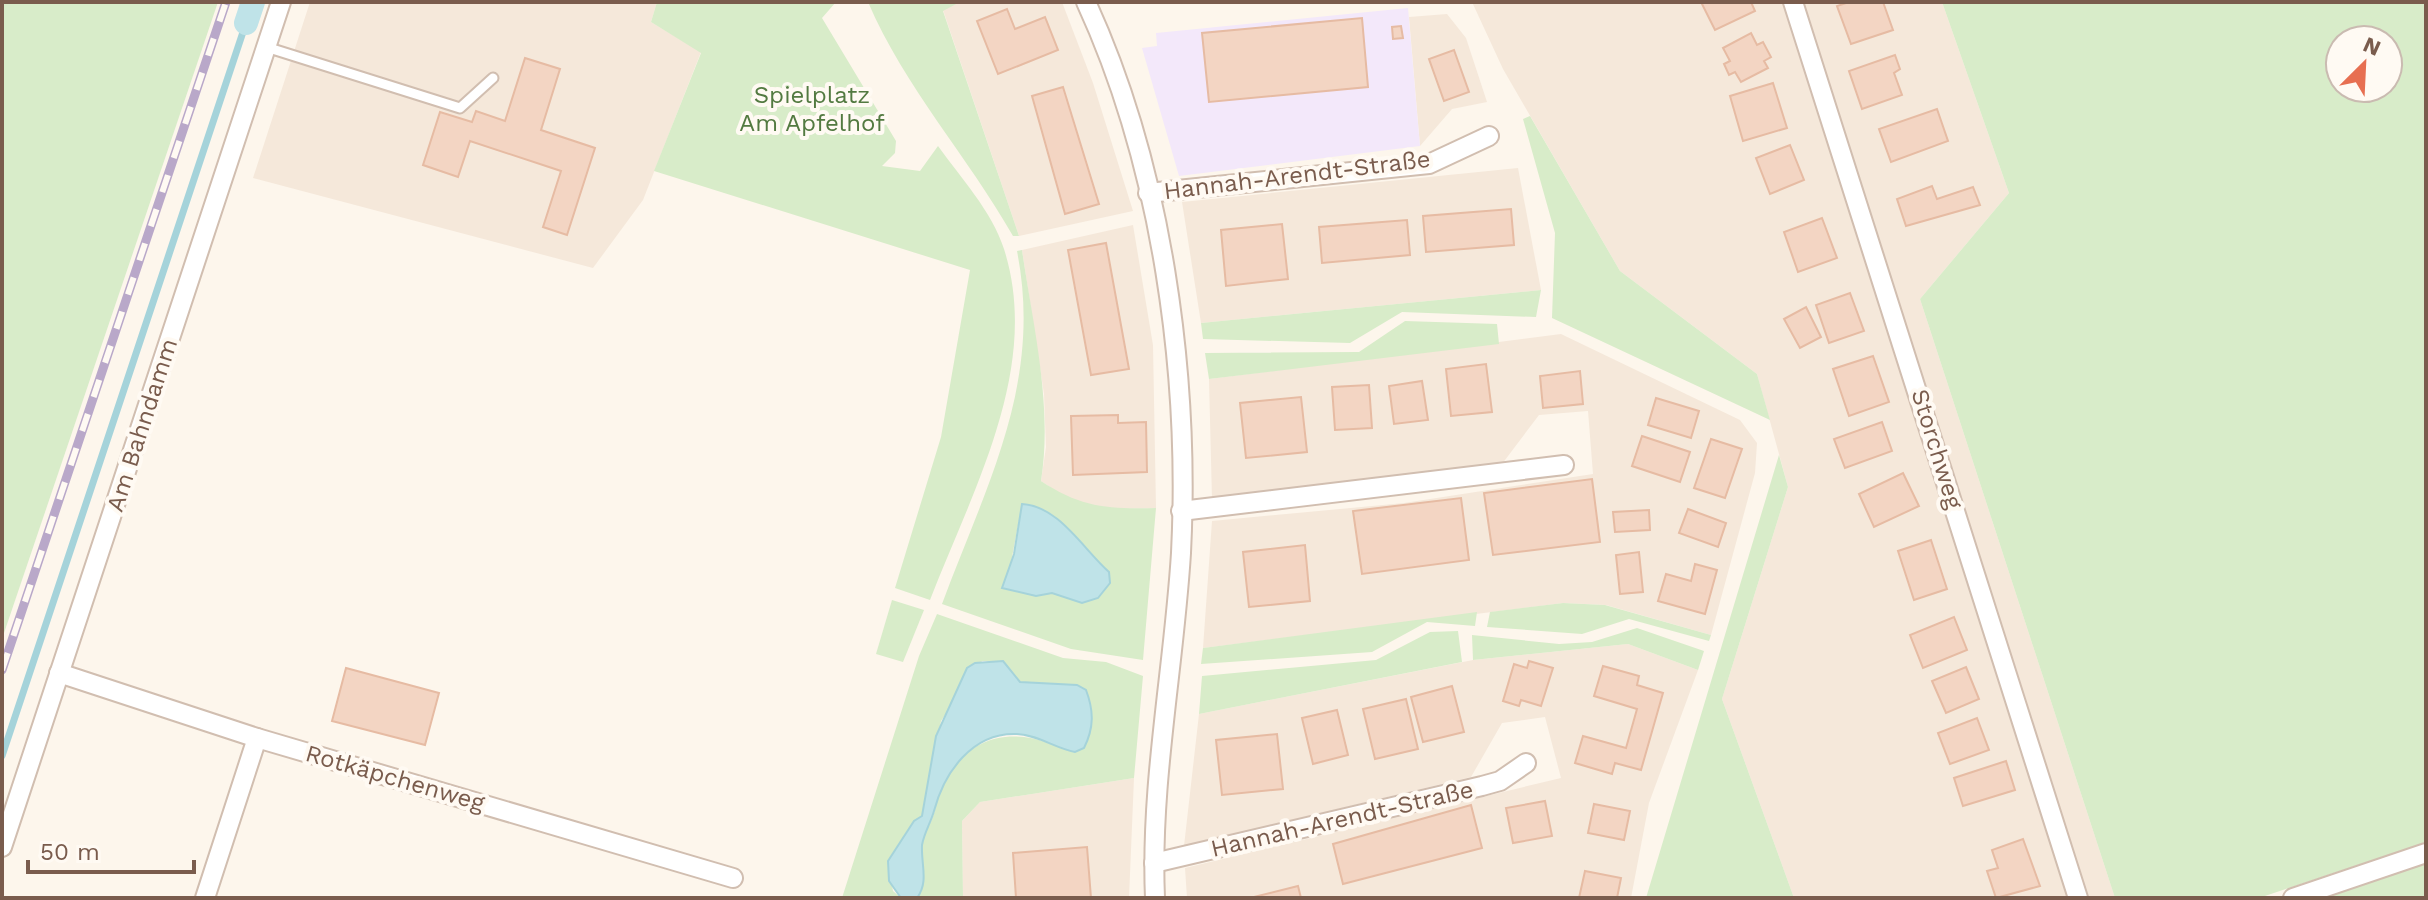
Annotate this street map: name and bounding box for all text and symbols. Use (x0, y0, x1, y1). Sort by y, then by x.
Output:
north arrow (2324, 24, 2404, 104)
text: N (2359, 31, 2384, 61)
park label: Spielplatz Am Apfelhof (739, 81, 885, 137)
street label: Hannah-Arendt-Straße (1162, 145, 1432, 205)
street label: Am Bahndamm (101, 335, 183, 515)
street label: Storchweg (1906, 386, 1969, 512)
street label: Rotkäpchenweg (302, 739, 488, 817)
street label: Hannah-Arendt-Straße (1208, 775, 1476, 863)
scale bar (28, 824, 194, 874)
text: 50 m (40, 838, 100, 866)

